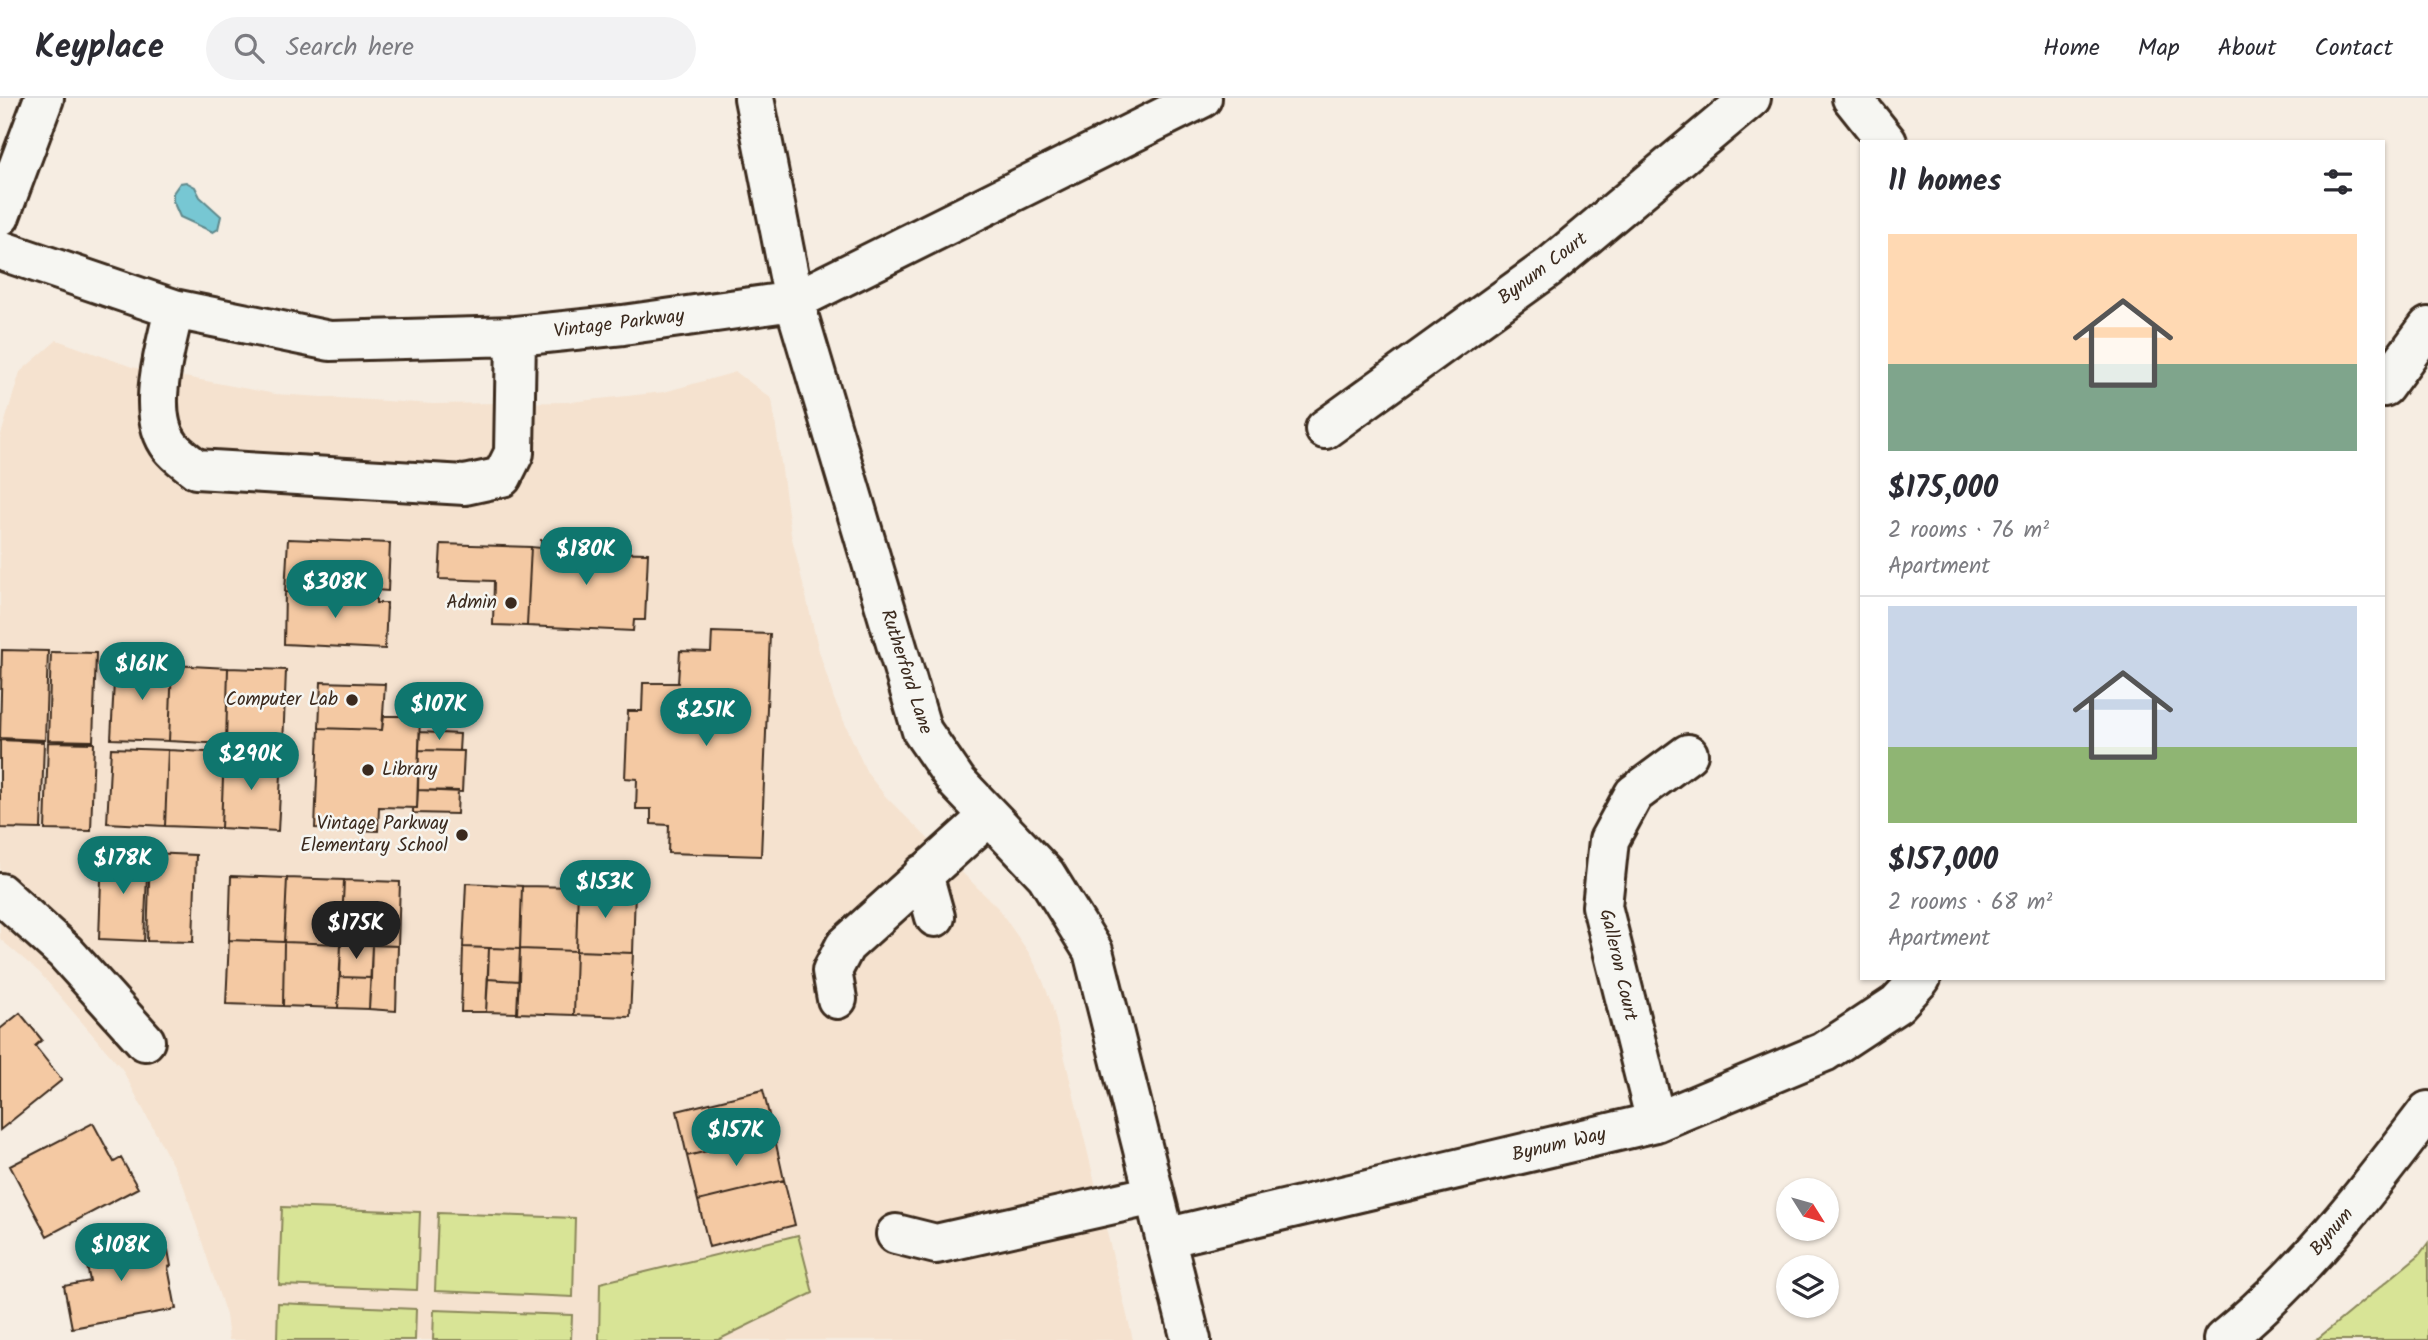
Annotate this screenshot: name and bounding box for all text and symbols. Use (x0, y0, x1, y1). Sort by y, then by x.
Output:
search box (206, 17, 696, 80)
text: Keyplace (35, 22, 164, 75)
text: Search here (286, 27, 414, 69)
icon: search (230, 29, 268, 67)
text: Home (2043, 29, 2100, 68)
text: Map (2138, 29, 2180, 68)
text: About (2218, 29, 2276, 68)
text: Contact (2314, 29, 2393, 68)
text: 11 homes (1888, 158, 2001, 206)
icon: filters (2319, 163, 2357, 201)
street label: Bynum Court (1492, 225, 1595, 313)
icon: home (2060, 280, 2186, 406)
street label: Vintage Parkway (552, 301, 687, 347)
text: $175,000 (1888, 465, 1998, 513)
text: 2 rooms · 76 m² (1888, 513, 2049, 549)
pin: $180K (537, 528, 635, 587)
text: $180K (556, 532, 616, 568)
text: Apartment (1888, 549, 1990, 585)
pin: $308K (286, 560, 384, 620)
text: $308K (302, 565, 368, 601)
place label: Admin (446, 588, 497, 618)
marker: Admin (503, 595, 519, 611)
street label: Rutherford Lane (872, 606, 940, 739)
pin: $161K (93, 642, 191, 702)
text: $161K (115, 647, 169, 683)
icon: home (2060, 652, 2186, 778)
pin: $107K (390, 682, 488, 742)
place label: Computer Lab (226, 685, 338, 715)
text: $107K (410, 687, 468, 723)
pin: $251K (657, 688, 755, 748)
marker: Computer Lab (344, 692, 360, 708)
text: $251K (676, 693, 736, 729)
pin: $290K (202, 732, 300, 792)
text: $290K (219, 737, 283, 773)
place label: Library (382, 755, 438, 785)
marker: Library (360, 762, 376, 778)
place label: Vintage Parkway Elementary School (300, 809, 449, 861)
marker: Vintage Parkway Elementary School (454, 827, 470, 843)
pin: $178K (74, 836, 172, 896)
text: $157,000 (1888, 837, 1998, 885)
text: $178K (94, 841, 152, 877)
pin: $153K (556, 860, 654, 920)
text: $153K (576, 865, 634, 901)
text: 2 rooms · 68 m² (1888, 885, 2052, 921)
pin: $175K (307, 902, 405, 961)
text: $175K (328, 906, 384, 942)
street label: Galleron Court (1591, 906, 1646, 1024)
text: Apartment (1888, 921, 1990, 957)
pin: $157K (687, 1108, 785, 1168)
text: $157K (708, 1113, 764, 1149)
street label: Bynum Way (1509, 1119, 1610, 1170)
north arrow (1776, 1178, 1839, 1241)
map controls (1776, 1178, 1839, 1318)
street label: Bynum (2303, 1201, 2361, 1263)
pin: $108K (72, 1224, 170, 1283)
text: $108K (91, 1228, 151, 1264)
button: layers (1776, 1255, 1839, 1318)

